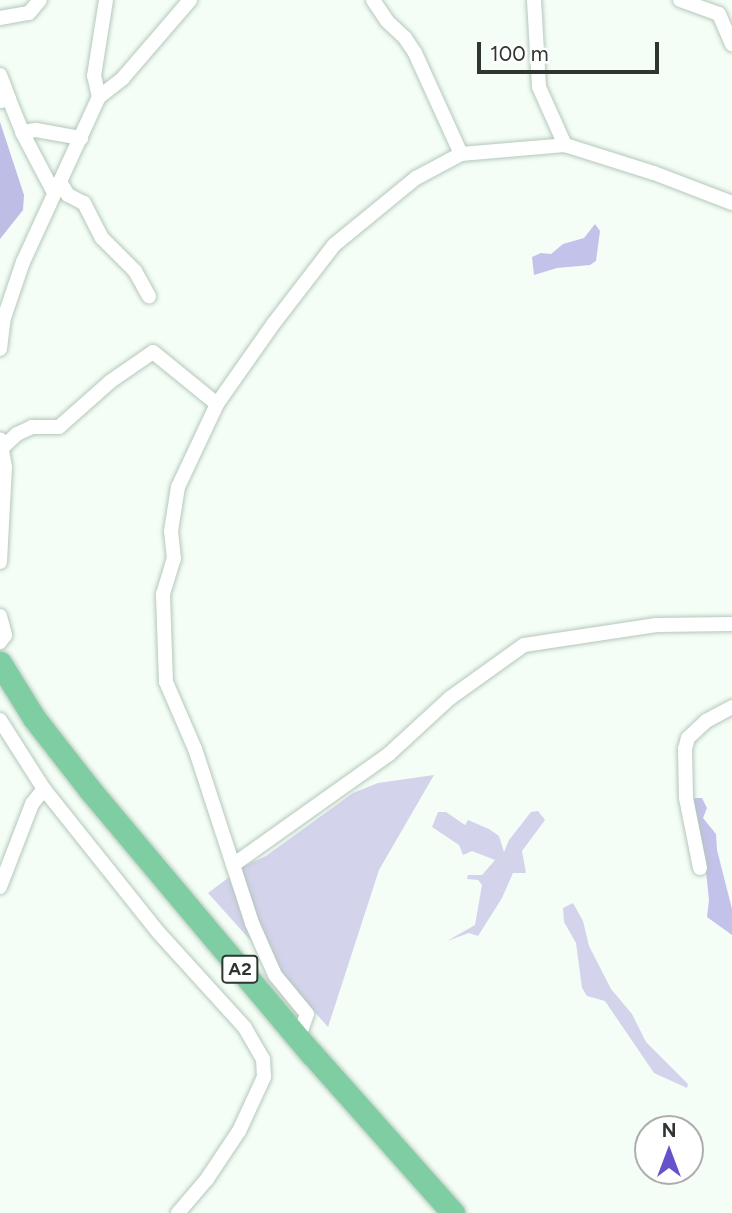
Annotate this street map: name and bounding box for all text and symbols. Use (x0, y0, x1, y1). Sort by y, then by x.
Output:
scale bar (480, 28, 662, 72)
text: 100 m (490, 41, 549, 66)
road number: A2 (221, 954, 259, 984)
north arrow (634, 1115, 704, 1185)
text: N (662, 1119, 676, 1142)

